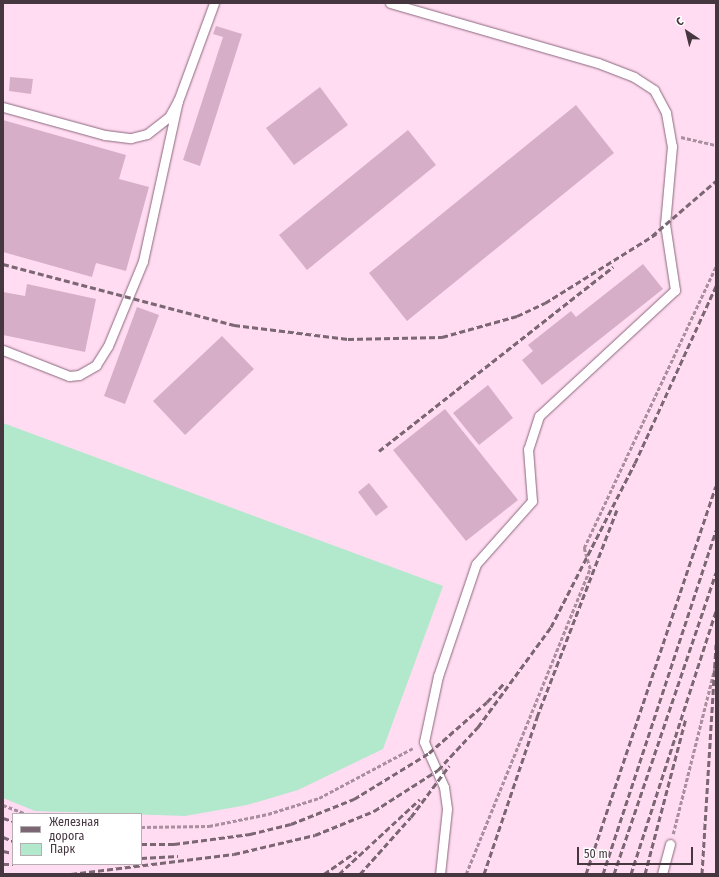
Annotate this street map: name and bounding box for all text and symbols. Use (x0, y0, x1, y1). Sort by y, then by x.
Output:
north arrow (667, 12, 707, 52)
text: С (674, 15, 686, 29)
legend (12, 813, 142, 865)
text: Железная дорога (49, 815, 99, 843)
scale bar (579, 839, 695, 865)
text: Парк (50, 842, 75, 856)
text: 50 m (584, 847, 608, 861)

